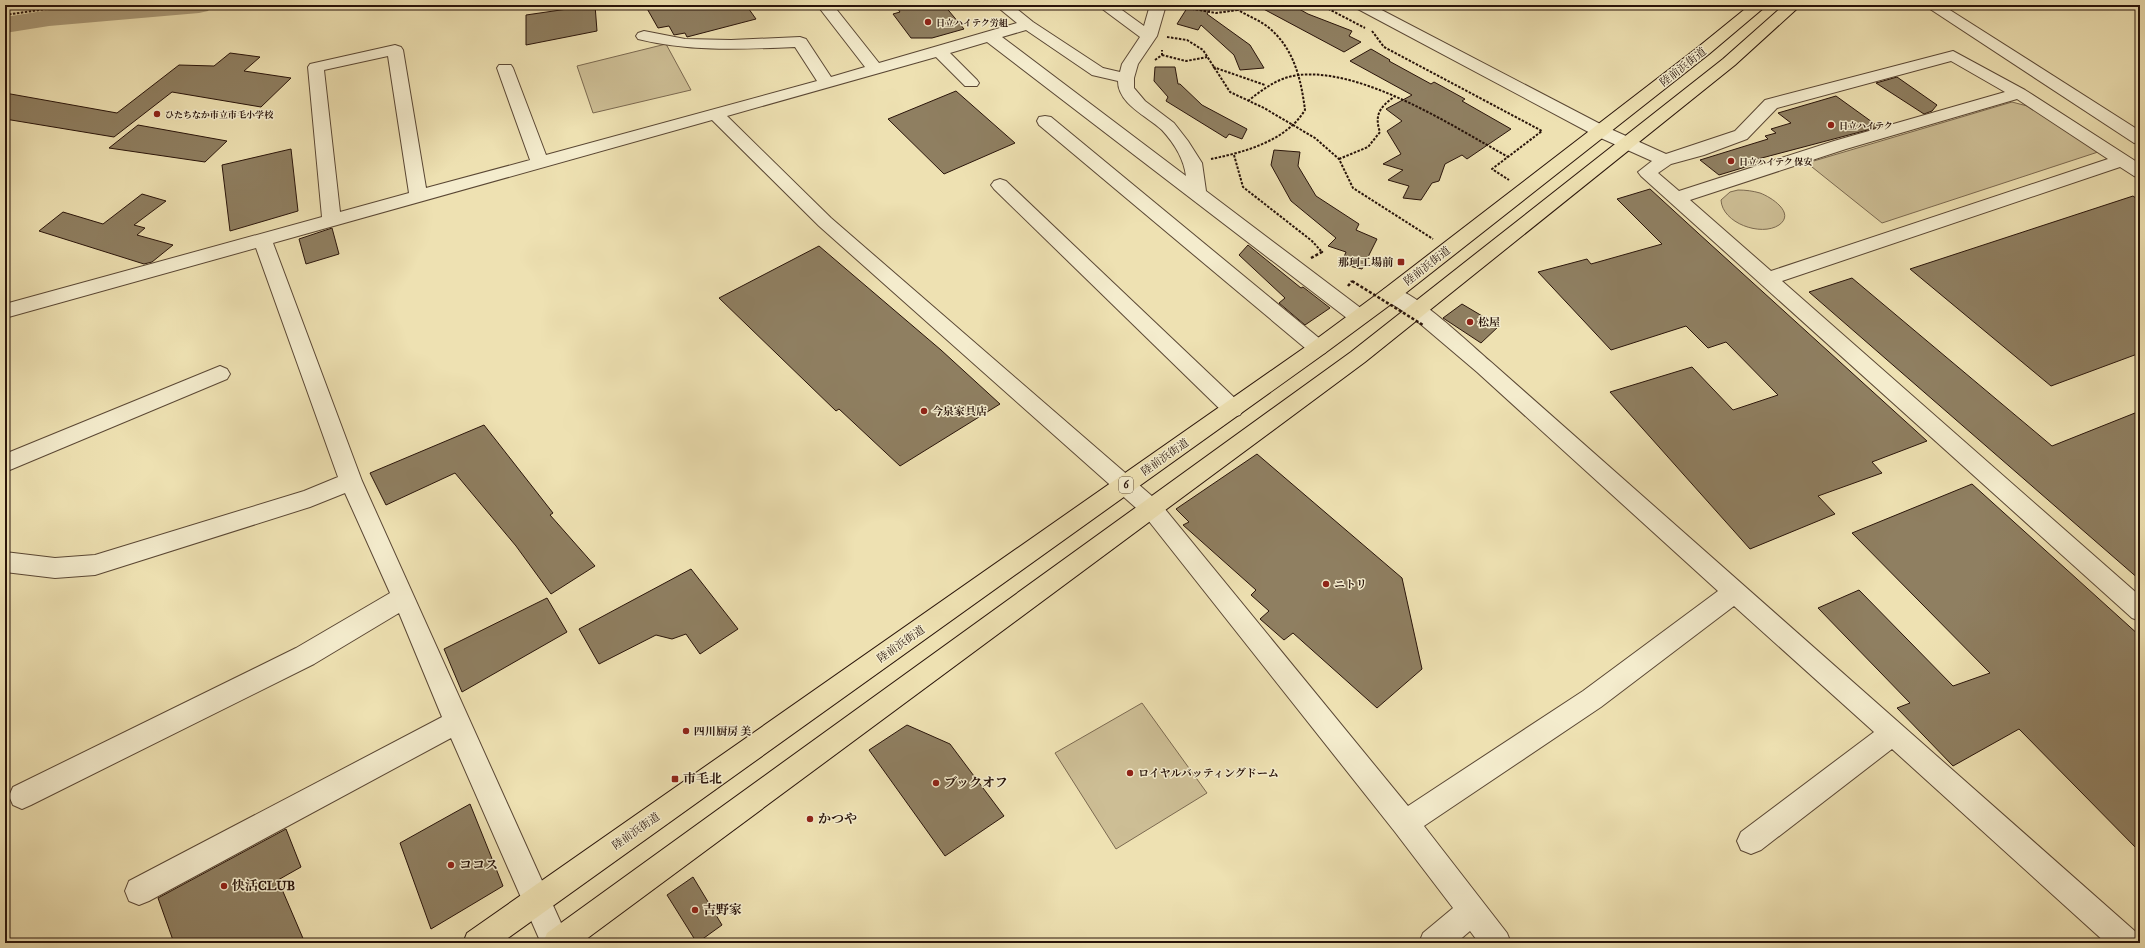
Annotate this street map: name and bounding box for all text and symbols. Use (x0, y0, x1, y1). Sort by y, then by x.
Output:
marker: 日立ハイテク労組 (923, 17, 933, 27)
place label: 日立ハイテク労組 (936, 17, 1009, 28)
street label: 陸前浜街道 (1657, 45, 1709, 89)
marker: ひたちなか市立市毛小学校 (152, 109, 162, 119)
place label: ひたちなか市立市毛小学校 (165, 109, 274, 120)
marker: 日立ハイテク (1826, 120, 1836, 130)
place label: 日立ハイテク (1839, 120, 1893, 131)
marker: 日立ハイテク 保安 (1726, 156, 1736, 166)
place label: 日立ハイテク 保安 (1739, 156, 1813, 167)
street label: 陸前浜街道 (1401, 244, 1453, 288)
place label: 那珂工場前 (1338, 256, 1394, 269)
marker: 那珂工場前 (1396, 257, 1406, 267)
place label: 松屋 (1478, 316, 1500, 329)
marker: 松屋 (1465, 317, 1475, 327)
place label: 今泉家具店 (932, 405, 987, 418)
marker: 今泉家具店 (919, 406, 929, 416)
street label: 陸前浜街道 (1139, 436, 1191, 478)
road number: 6 (1119, 477, 1133, 493)
place label: ニトリ (1334, 578, 1367, 591)
marker: ニトリ (1321, 579, 1331, 589)
street label: 陸前浜街道 (875, 623, 927, 665)
place label: 四川厨房 美 (694, 725, 751, 738)
marker: 四川厨房 美 (681, 726, 691, 736)
place label: ロイヤルバッティングドーム (1138, 767, 1279, 780)
marker: ロイヤルバッティングドーム (1125, 768, 1135, 778)
place label: 市毛北 (683, 771, 722, 787)
marker: 市毛北 (670, 774, 680, 784)
place label: ブックオフ (944, 775, 1008, 791)
marker: ブックオフ (931, 778, 941, 788)
street label: 陸前浜街道 (610, 810, 662, 852)
place label: かつや (818, 811, 857, 827)
marker: かつや (805, 814, 815, 824)
place label: ココス (459, 857, 498, 873)
marker: ココス (446, 860, 456, 870)
place label: 快活CLUB (232, 878, 295, 894)
marker: 快活CLUB (219, 881, 229, 891)
place label: 吉野家 (703, 902, 742, 918)
marker: 吉野家 (690, 905, 700, 915)

